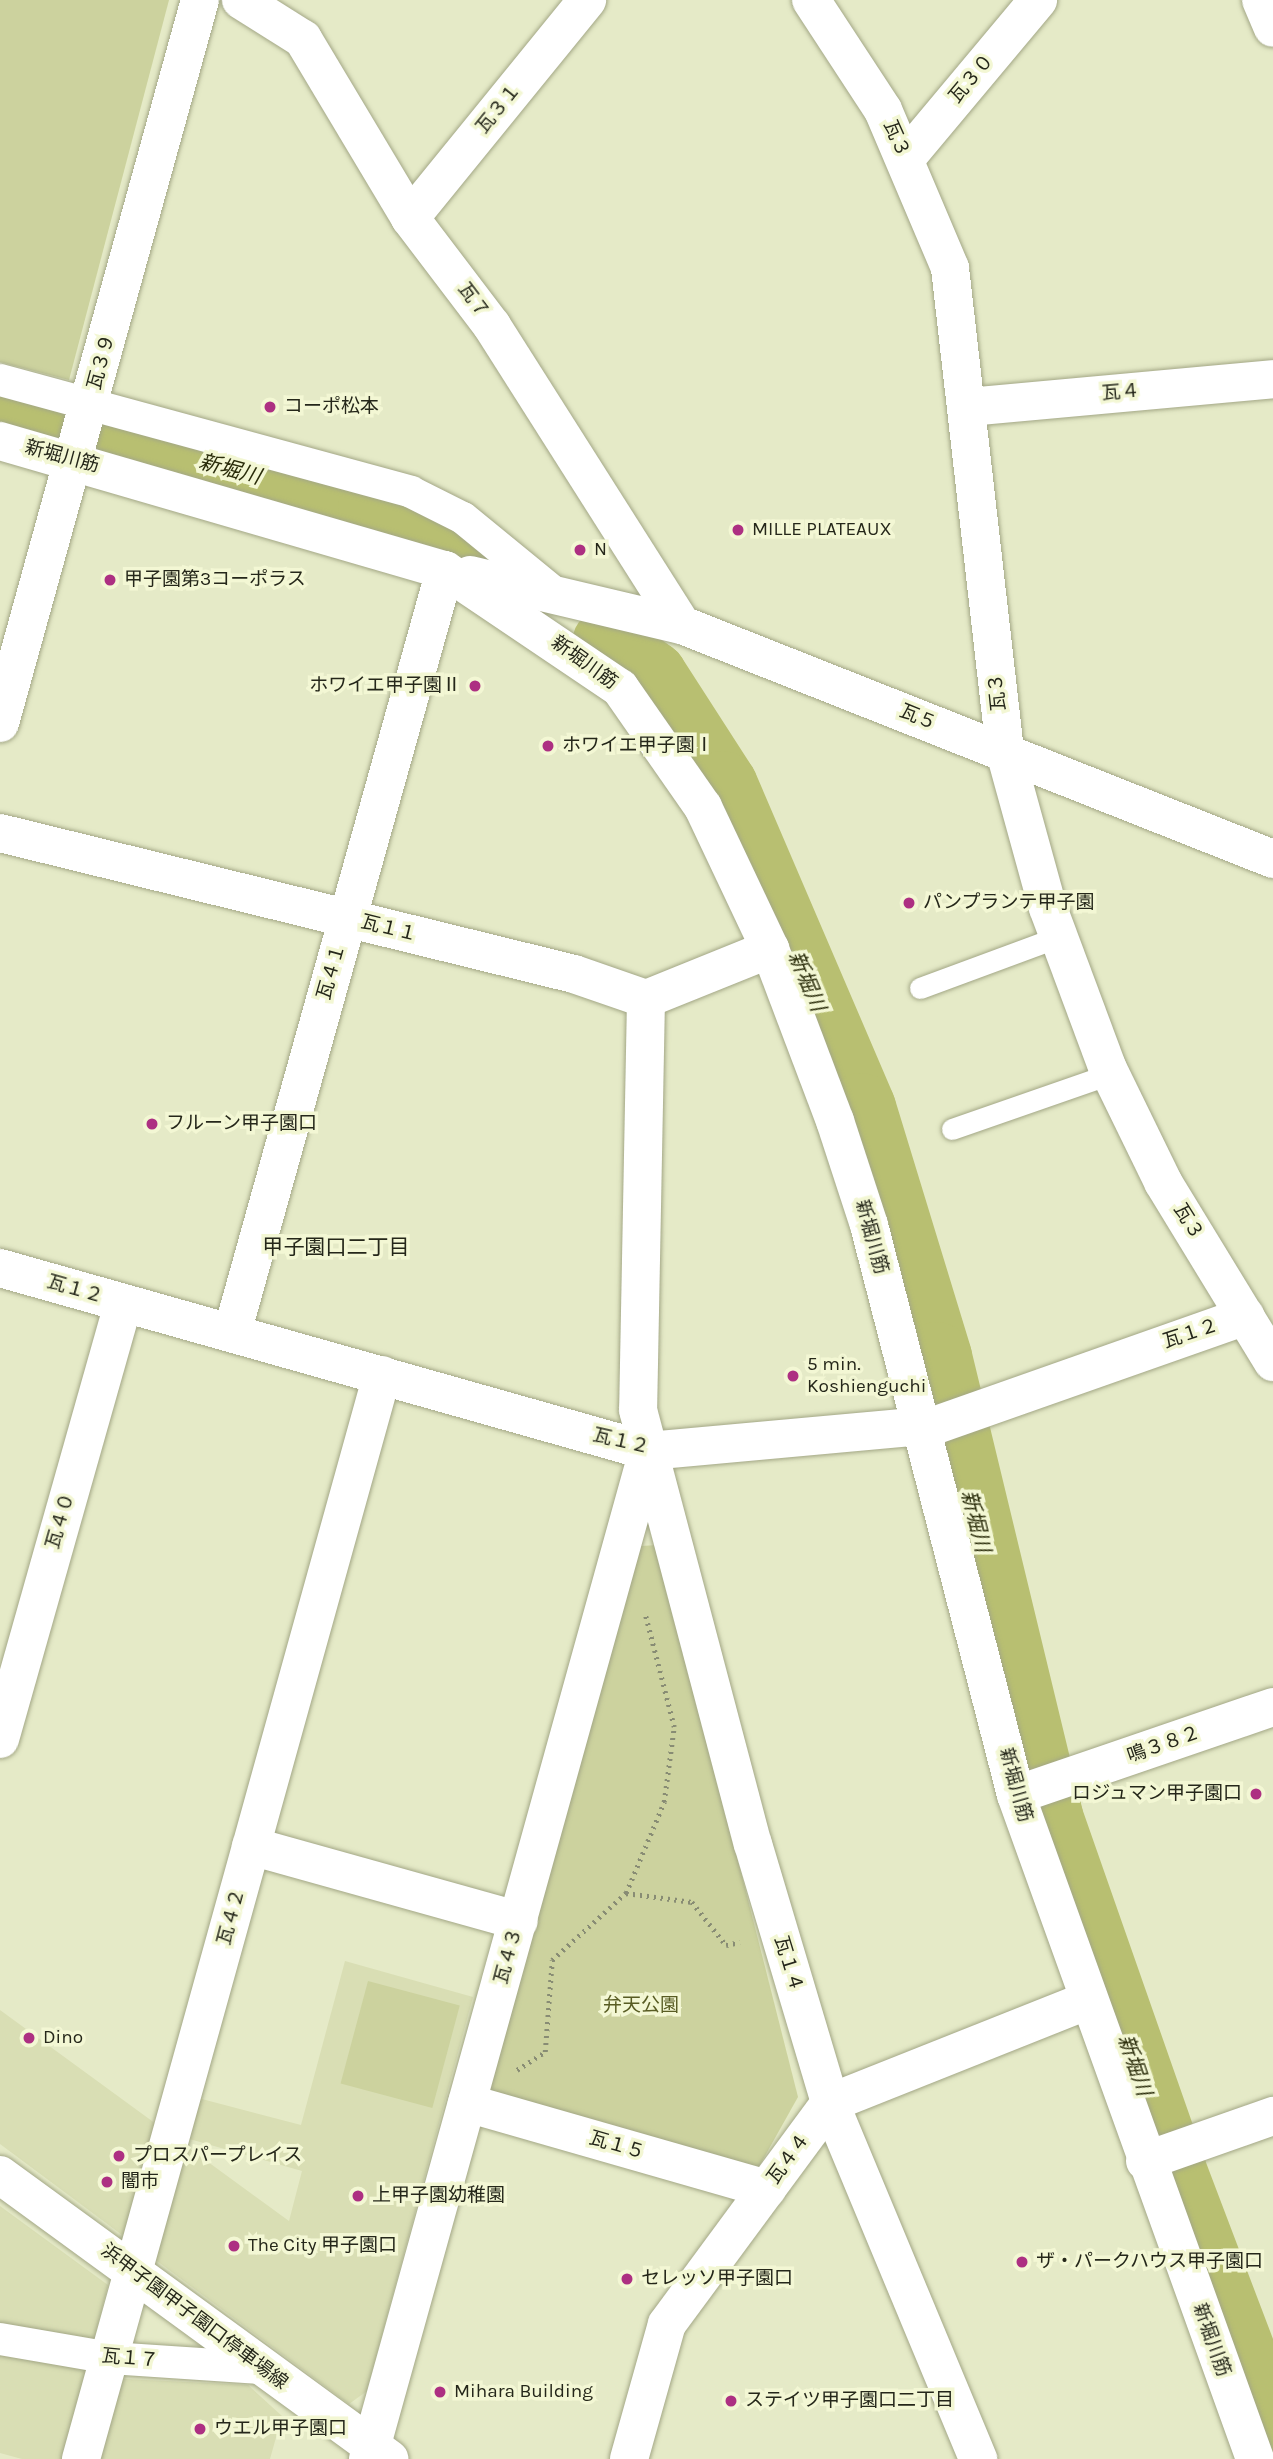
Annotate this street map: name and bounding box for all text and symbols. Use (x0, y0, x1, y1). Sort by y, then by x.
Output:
street label: 瓦３０ (945, 50, 999, 108)
street label: 瓦３１ (472, 80, 526, 138)
street label: 瓦３ (878, 117, 914, 161)
street label: 瓦７ (452, 279, 494, 323)
street label: 瓦３９ (84, 332, 120, 392)
street label: 瓦４ (1101, 380, 1141, 406)
place label: コーポ松本 (284, 396, 379, 418)
marker: コーポ松本 (262, 399, 278, 415)
street label: 新堀川筋 (22, 436, 102, 478)
water label: 新堀川 (196, 449, 264, 489)
place label: MILLE PLATEAUX (752, 519, 892, 541)
marker: MILLE PLATEAUX (730, 522, 746, 538)
place label: N (594, 539, 607, 561)
marker: N (572, 542, 588, 558)
place label: 甲子園第3コーポラス (124, 569, 306, 591)
marker: 甲子園第3コーポラス (102, 572, 118, 588)
street label: 新堀川筋 (547, 631, 621, 695)
street label: 瓦３ (985, 672, 1011, 712)
place label: ホワイエ甲子園Ⅱ (309, 675, 461, 697)
marker: ホワイエ甲子園Ⅱ (467, 678, 483, 694)
street label: 瓦５ (896, 700, 940, 736)
place label: ホワイエ甲子園Ⅰ (562, 735, 714, 757)
marker: ホワイエ甲子園Ⅰ (540, 738, 556, 754)
place label: パンプランテ甲子園 (923, 892, 1094, 914)
marker: パンプランテ甲子園 (901, 895, 917, 911)
street label: 瓦１１ (359, 911, 419, 947)
street label: 瓦４１ (313, 941, 351, 1003)
water label: 新堀川 (783, 947, 831, 1015)
place label: フルーン甲子園口 (166, 1113, 318, 1135)
marker: フルーン甲子園口 (144, 1116, 160, 1132)
street label: 新堀川筋 (850, 1197, 892, 1277)
street label: 瓦３ (1168, 1200, 1208, 1244)
district label: 甲子園口二丁目 (263, 1234, 409, 1260)
street label: 瓦１２ (44, 1271, 106, 1309)
street label: 瓦１２ (1160, 1314, 1222, 1354)
place label: 5 min. Koshienguchi (807, 1354, 926, 1398)
marker: 5 min. Koshienguchi (785, 1368, 801, 1384)
street label: 瓦１２ (591, 1424, 651, 1460)
water label: 新堀川 (956, 1487, 996, 1555)
street label: 瓦４０ (42, 1490, 80, 1552)
street label: 鳴３８２ (1124, 1722, 1204, 1768)
street label: 新堀川筋 (994, 1745, 1036, 1825)
place label: ロジュマン甲子園口 (1071, 1783, 1242, 1805)
marker: ロジュマン甲子園口 (1248, 1786, 1264, 1802)
street label: 瓦４２ (214, 1887, 250, 1947)
street label: 瓦４３ (491, 1926, 527, 1986)
street label: 瓦１４ (769, 1933, 807, 1995)
park label: 弁天公園 (603, 1995, 679, 2017)
place label: Dino (43, 2027, 83, 2049)
marker: Dino (21, 2030, 37, 2046)
water label: 新堀川 (1113, 2031, 1157, 2099)
street label: 瓦１５ (586, 2127, 648, 2165)
street label: 瓦４４ (763, 2129, 815, 2189)
place label: プロスパープレイス (133, 2145, 304, 2167)
marker: プロスパープレイス (111, 2148, 127, 2164)
place label: 闇市 (121, 2171, 159, 2193)
marker: 闇市 (99, 2174, 115, 2190)
place label: 上甲子園幼稚園 (372, 2185, 505, 2207)
marker: 上甲子園幼稚園 (350, 2188, 366, 2204)
place label: The City 甲子園口 (248, 2235, 397, 2257)
marker: The City 甲子園口 (226, 2238, 242, 2254)
street label: 浜甲子園甲子園口停車場線 (96, 2239, 292, 2395)
place label: ザ・パークハウス甲子園口 (1036, 2251, 1264, 2273)
marker: ザ・パークハウス甲子園口 (1014, 2254, 1030, 2270)
place label: セレッソ甲子園口 (641, 2268, 793, 2290)
marker: セレッソ甲子園口 (619, 2271, 635, 2287)
street label: 新堀川筋 (1187, 2300, 1235, 2380)
street label: 瓦１７ (101, 2345, 159, 2373)
place label: Mihara Building (454, 2381, 593, 2403)
marker: Mihara Building (432, 2384, 448, 2400)
place label: ステイツ甲子園口二丁目 (745, 2390, 954, 2412)
marker: ステイツ甲子園口二丁目 (723, 2393, 739, 2409)
place label: ウエル甲子園口 (214, 2418, 347, 2440)
marker: ウエル甲子園口 (192, 2421, 208, 2437)

